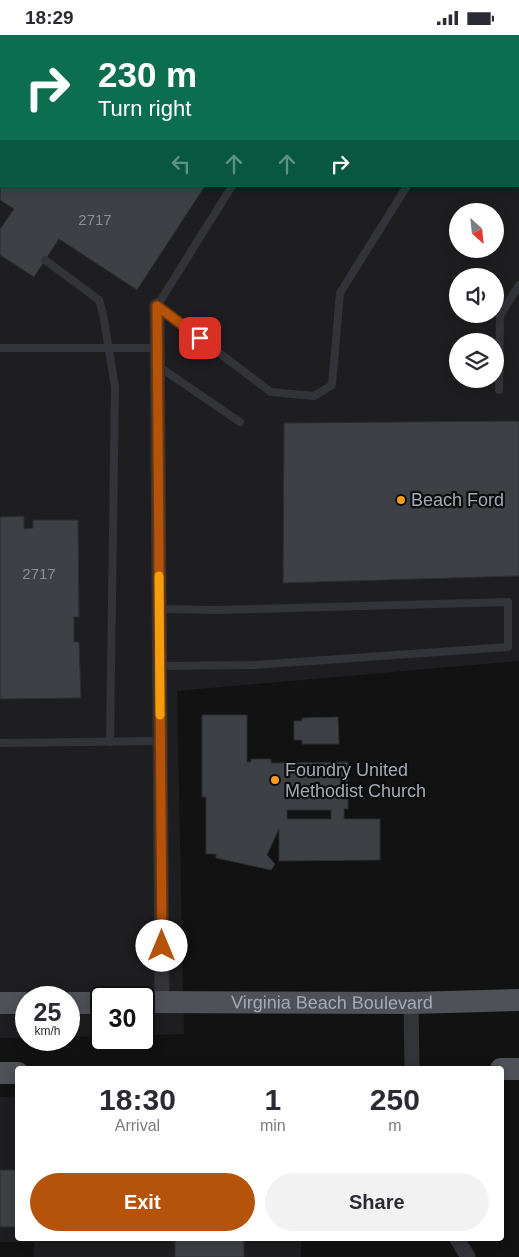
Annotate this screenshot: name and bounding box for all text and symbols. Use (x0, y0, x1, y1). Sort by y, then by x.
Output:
text: 18:29 (25, 7, 74, 28)
icon: right (15, 55, 80, 120)
text: 230 m (98, 55, 197, 94)
text: Turn right (98, 96, 191, 121)
icon: left (167, 150, 195, 178)
icon: ahead (220, 150, 248, 178)
icon: ahead (273, 150, 301, 178)
icon: right (326, 150, 354, 178)
north arrow (449, 203, 504, 257)
map controls (449, 203, 504, 388)
house number: 2717 (78, 211, 112, 228)
button: sound (449, 268, 504, 323)
pin (179, 317, 221, 359)
icon: arrive (186, 324, 214, 352)
button: layers (449, 333, 504, 388)
place label: Beach Ford (411, 490, 504, 510)
marker: Beach Ford (395, 494, 407, 506)
house number: 2717 (22, 565, 56, 582)
place label: Foundry United Methodist Church (285, 760, 426, 801)
marker: Foundry United Methodist Church (269, 774, 281, 786)
position arrow (135, 919, 187, 971)
speed limit sign: 30 (90, 986, 155, 1051)
street label: Virginia Beach Boulevard (231, 992, 433, 1013)
text: 25 (34, 998, 61, 1026)
text: km/h (34, 1024, 61, 1038)
text: 18:30 (99, 1083, 176, 1116)
text: 1 (264, 1083, 281, 1116)
text: 250 (370, 1083, 420, 1116)
text: Arrival (115, 1117, 160, 1134)
text: min (260, 1117, 286, 1134)
text: m (388, 1117, 401, 1134)
button: Exit (30, 1173, 255, 1231)
button: Share (265, 1173, 489, 1231)

